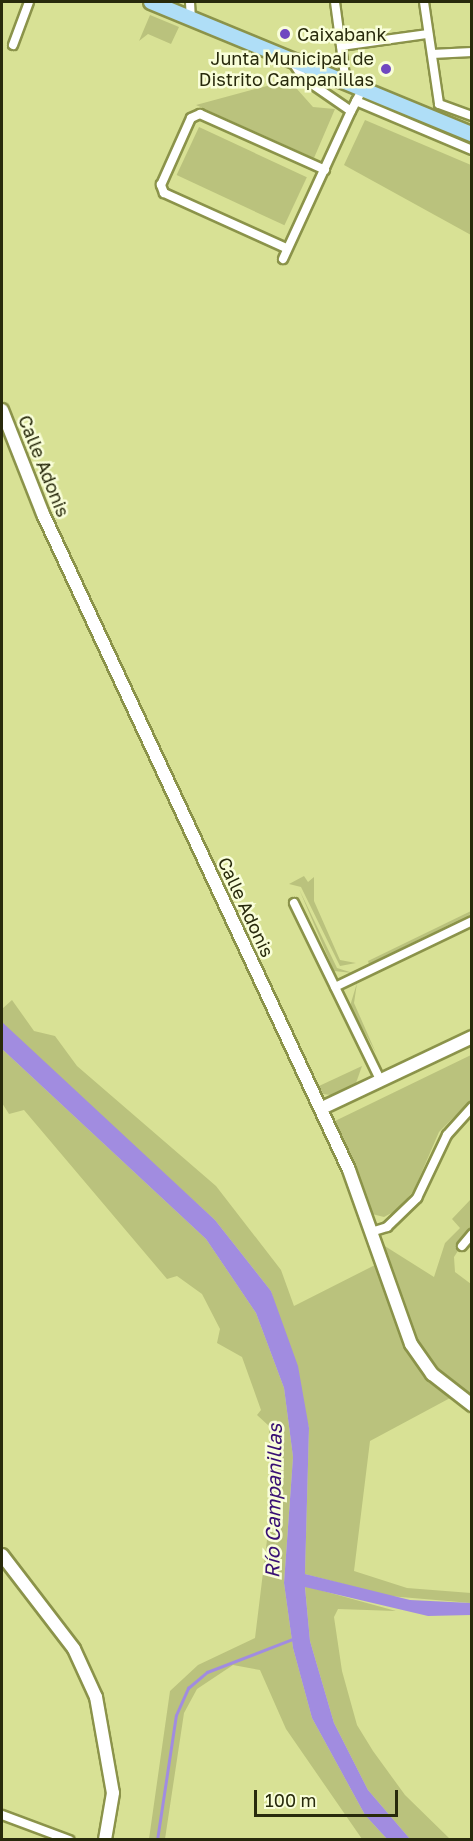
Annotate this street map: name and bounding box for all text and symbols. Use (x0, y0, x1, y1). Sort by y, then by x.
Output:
place label: Caixabank (297, 23, 387, 45)
marker: Caixabank (278, 27, 292, 41)
place label: Junta Municipal de Distrito Campanillas (199, 48, 374, 90)
marker: Junta Municipal de Distrito Campanillas (379, 62, 393, 76)
street label: Calle Adonis (14, 412, 74, 520)
street label: Calle Adonis (213, 854, 279, 960)
water label: Río Campanillas (260, 1424, 286, 1578)
scale bar (257, 1778, 401, 1816)
text: 100 m (265, 1789, 316, 1811)

